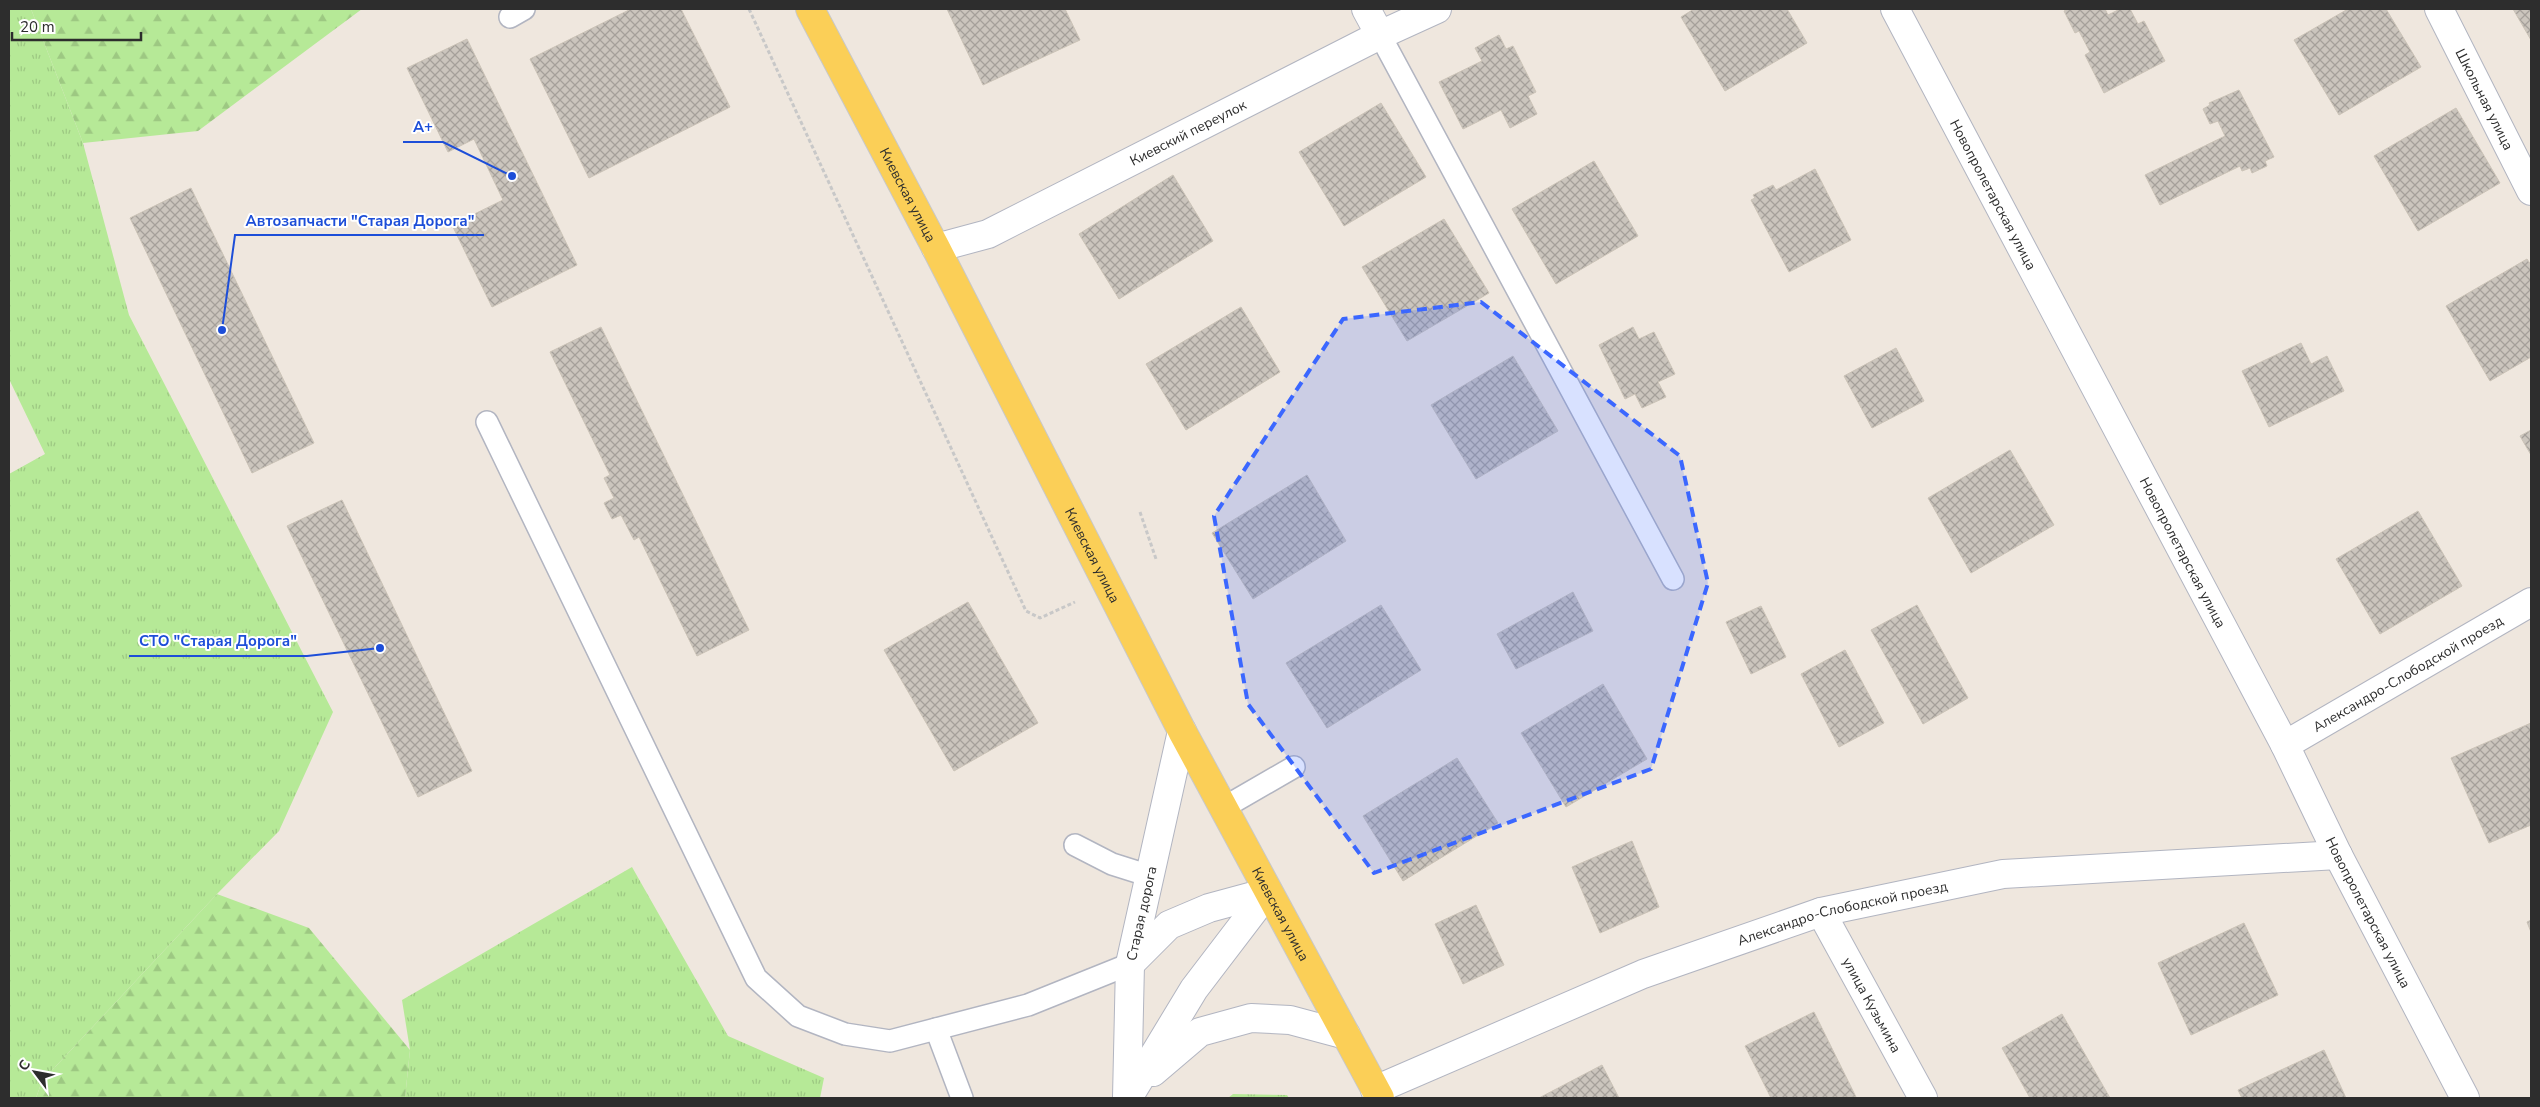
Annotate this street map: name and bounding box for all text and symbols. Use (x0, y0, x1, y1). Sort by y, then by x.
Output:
scale bar (12, 10, 141, 42)
text: 20 m (20, 17, 55, 37)
street label: Школьная улица (2450, 45, 2518, 153)
street label: Киевский переулок (1127, 95, 1250, 170)
callout: А+ (403, 112, 443, 142)
street label: Новопролетарская улица (1945, 116, 2041, 273)
text: А+ (413, 117, 433, 137)
street label: Киевская улица (875, 144, 940, 246)
callout: Автозапчасти "Старая Дорога" (235, 205, 484, 235)
text: Автозапчасти "Старая Дорога" (246, 211, 474, 231)
street label: Новопролетарская улица (2135, 474, 2230, 631)
street label: Киевская улица (1060, 505, 1124, 606)
street label: Александро-Слободской проезд (2309, 611, 2507, 737)
callout: СТО "Старая Дорога" (129, 626, 307, 656)
text: СТО "Старая Дорога" (139, 631, 297, 651)
street label: Новопролетарская улица (2321, 834, 2415, 992)
street label: Старая дорога (1122, 864, 1162, 962)
street label: Киевская улица (1247, 864, 1313, 964)
street label: Александро-Слободской проезд (1735, 877, 1949, 950)
street label: улица Кузьмина (1838, 954, 1905, 1056)
north arrow (10, 1047, 60, 1097)
text: С (14, 1056, 35, 1074)

